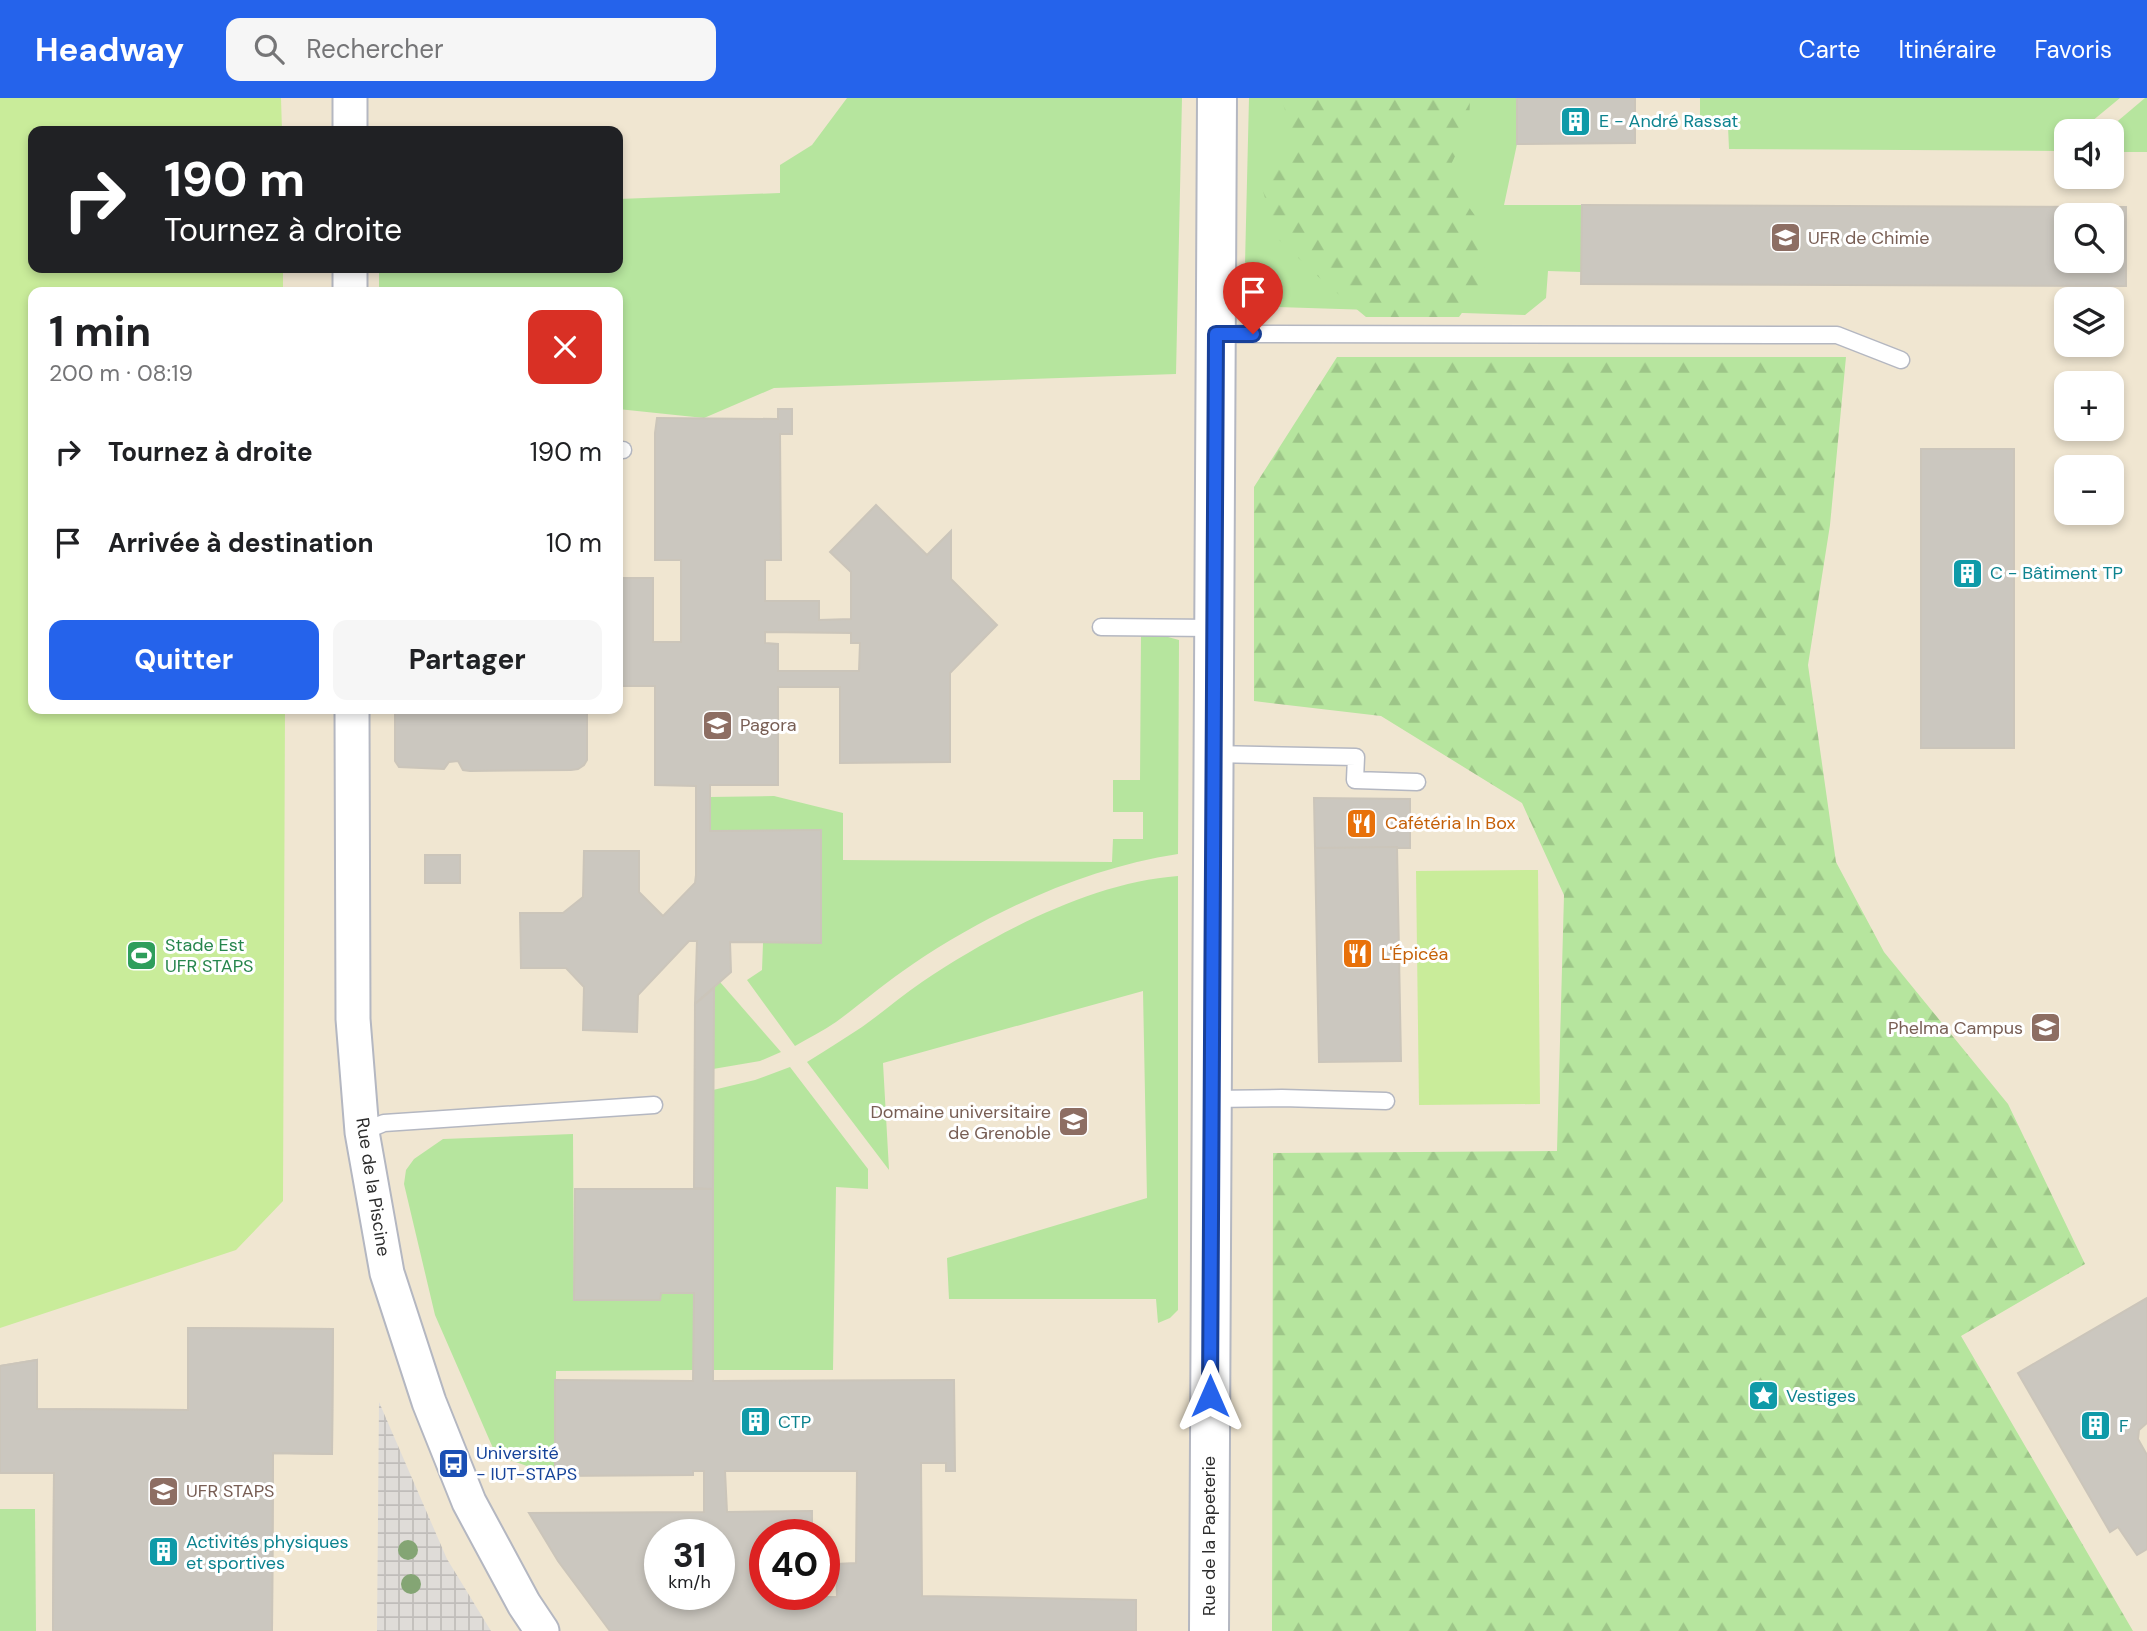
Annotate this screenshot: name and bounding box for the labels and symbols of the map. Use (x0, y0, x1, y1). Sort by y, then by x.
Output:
building icon: E - André Rassat (1559, 104, 1593, 138)
place label: E - André Rassat (1599, 109, 1738, 133)
school or university icon: UFR de Chimie (1768, 221, 1802, 255)
place label: UFR de Chimie (1808, 226, 1929, 250)
pin (1223, 262, 1283, 334)
building icon: C - Bâtiment TP (1950, 556, 1984, 590)
place label: C - Bâtiment TP (1990, 561, 2123, 585)
school or university icon: Pagora (700, 708, 734, 742)
place label: Pagora (740, 713, 797, 737)
restaurant icon: Cafétéria In Box (1345, 806, 1379, 840)
place label: Cafétéria In Box (1385, 811, 1515, 835)
place label: Stade Est UFR STAPS (165, 933, 254, 978)
restaurant icon: L'Épicéa (1341, 937, 1375, 971)
sports icon: Stade Est UFR STAPS (125, 938, 159, 972)
place label: L'Épicéa (1381, 942, 1448, 966)
school or university icon: Phelma Campus (2029, 1011, 2063, 1045)
place label: Phelma Campus (1888, 1016, 2023, 1040)
place label: Domaine universitaire de Grenoble (870, 1100, 1051, 1145)
school or university icon: Domaine universitaire de Grenoble (1057, 1105, 1091, 1139)
street label: Rue de la Piscine (350, 1116, 396, 1258)
position arrow (1173, 1359, 1247, 1433)
place icon: Vestiges (1746, 1379, 1780, 1413)
place label: Vestiges (1786, 1384, 1856, 1408)
building icon: CTP (738, 1405, 772, 1439)
building icon: F (2079, 1409, 2113, 1443)
place label: CTP (778, 1410, 811, 1434)
place label: F (2119, 1414, 2129, 1438)
place label: Université - IUT-STAPS (476, 1441, 577, 1486)
bus stop icon: Université - IUT-STAPS (436, 1446, 470, 1480)
street label: Rue de la Papeterie (1197, 1456, 1221, 1616)
school or university icon: UFR STAPS (146, 1474, 180, 1508)
place label: UFR STAPS (186, 1479, 275, 1503)
speed limit sign: 40 (749, 1519, 840, 1610)
place label: Activités physiques et sportives (186, 1530, 349, 1575)
building icon: Activités physiques et sportives (146, 1535, 180, 1569)

